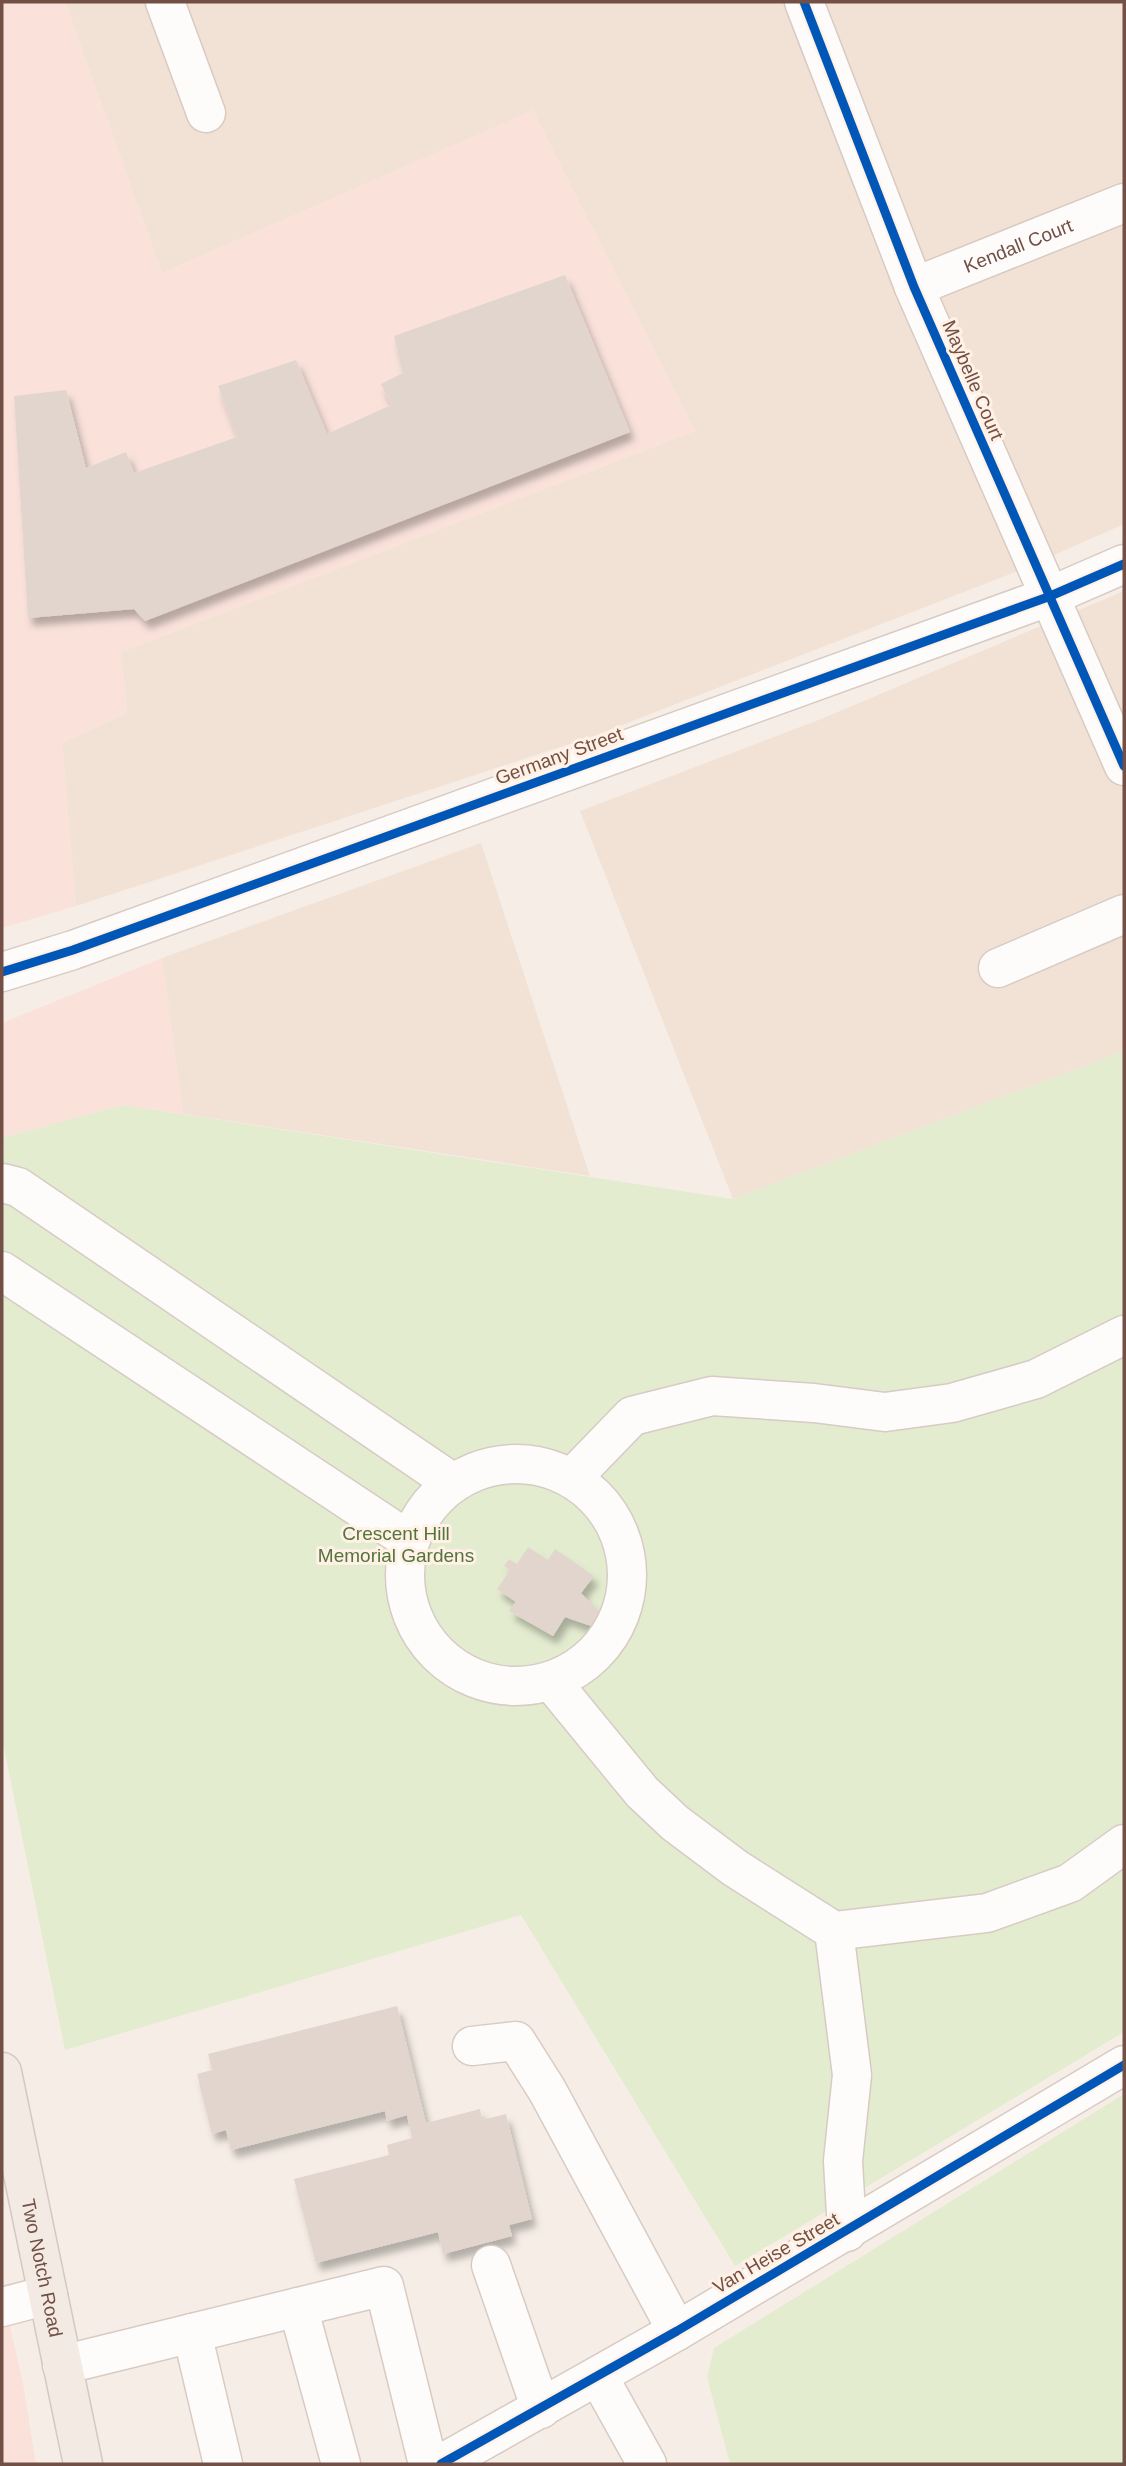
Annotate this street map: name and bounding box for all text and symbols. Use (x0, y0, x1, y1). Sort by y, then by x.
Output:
street label: Kendall Court (961, 214, 1076, 277)
street label: Maybelle Court (938, 317, 1008, 444)
street label: Germany Street (492, 723, 626, 789)
park label: Crescent Hill Memorial Gardens (318, 1523, 474, 1566)
street label: Two Notch Road (18, 2197, 67, 2339)
street label: Van Heise Street (709, 2208, 843, 2298)

